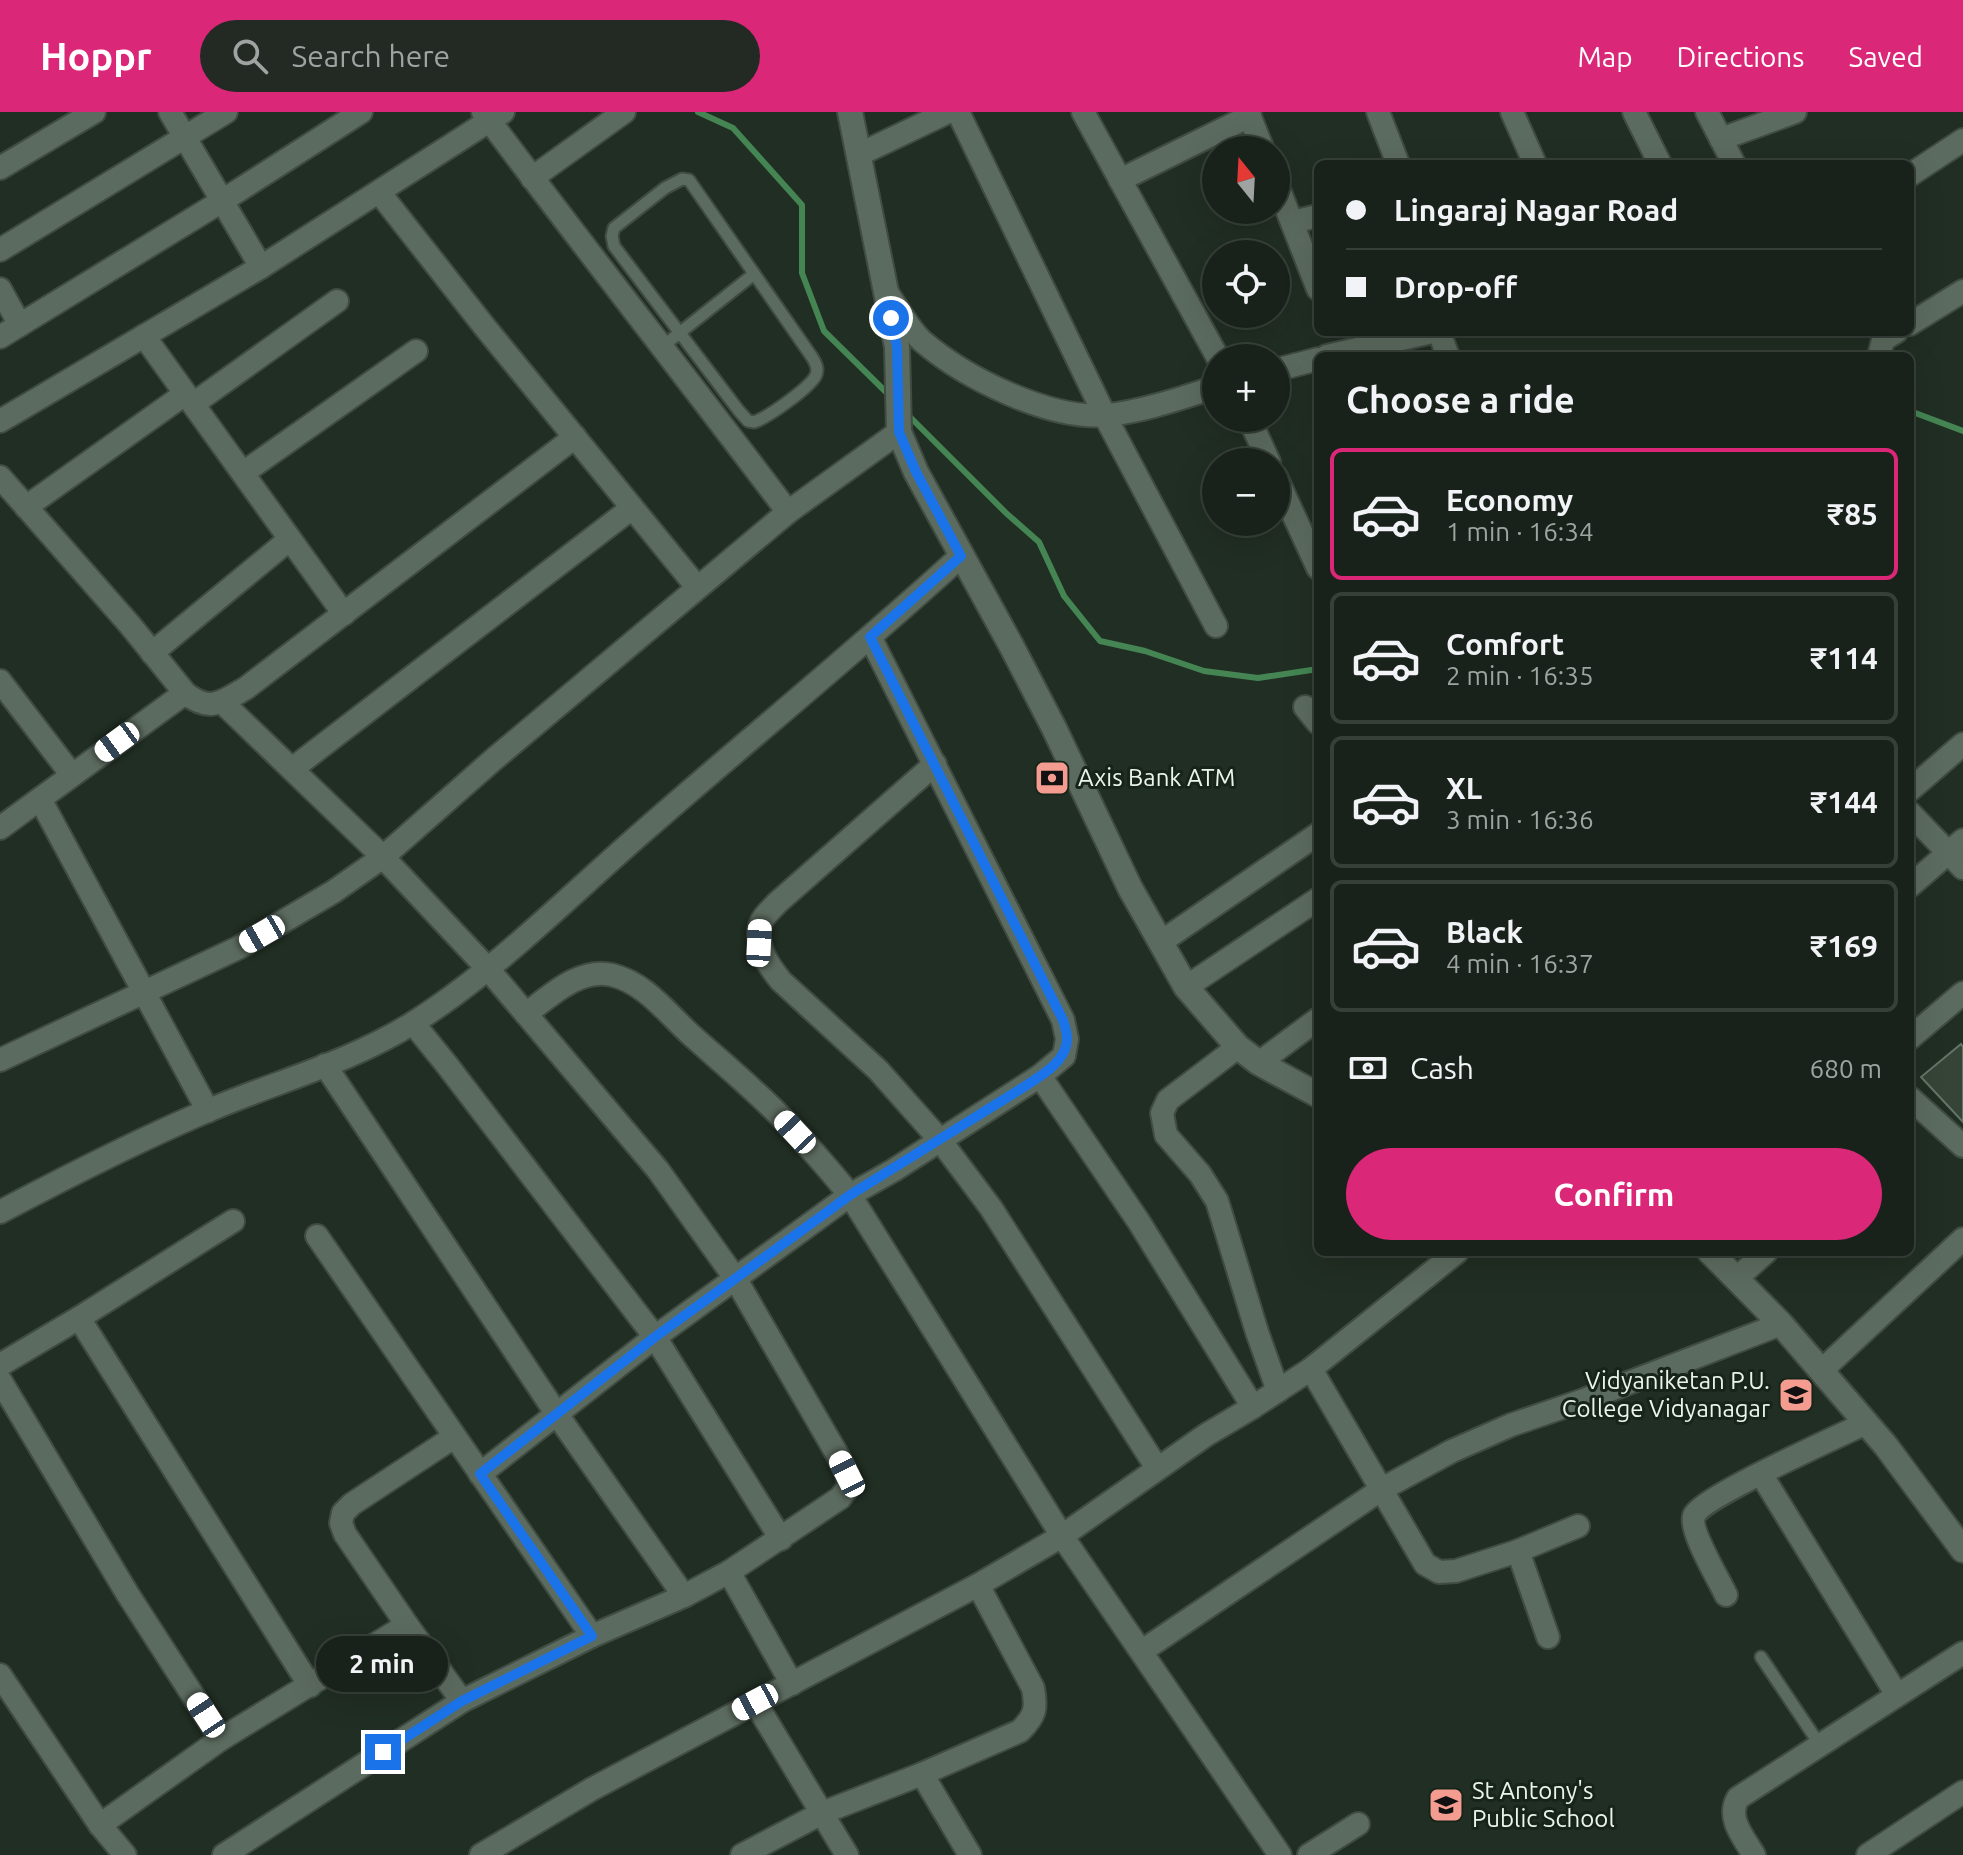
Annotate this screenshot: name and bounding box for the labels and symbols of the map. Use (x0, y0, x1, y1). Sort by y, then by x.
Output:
north arrow (1202, 136, 1290, 224)
route start (873, 300, 909, 336)
car (91, 718, 143, 766)
bank icon: Axis Bank ATM (1033, 759, 1071, 797)
place label: Axis Bank ATM (1078, 764, 1235, 791)
car (235, 912, 289, 956)
car (746, 918, 772, 968)
car (770, 1106, 820, 1158)
place label: Vidyaniketan P.U. College Vidyanagar (1562, 1367, 1770, 1422)
school or university icon: Vidyaniketan P.U. College Vidyanagar (1777, 1376, 1815, 1414)
car (825, 1447, 869, 1501)
callout: 2 min (317, 1636, 449, 1692)
car (728, 1680, 782, 1724)
car (183, 1688, 229, 1742)
route end (365, 1734, 401, 1770)
place label: St Antony's Public School (1472, 1777, 1615, 1832)
school or university icon: St Antony's Public School (1427, 1786, 1465, 1824)

